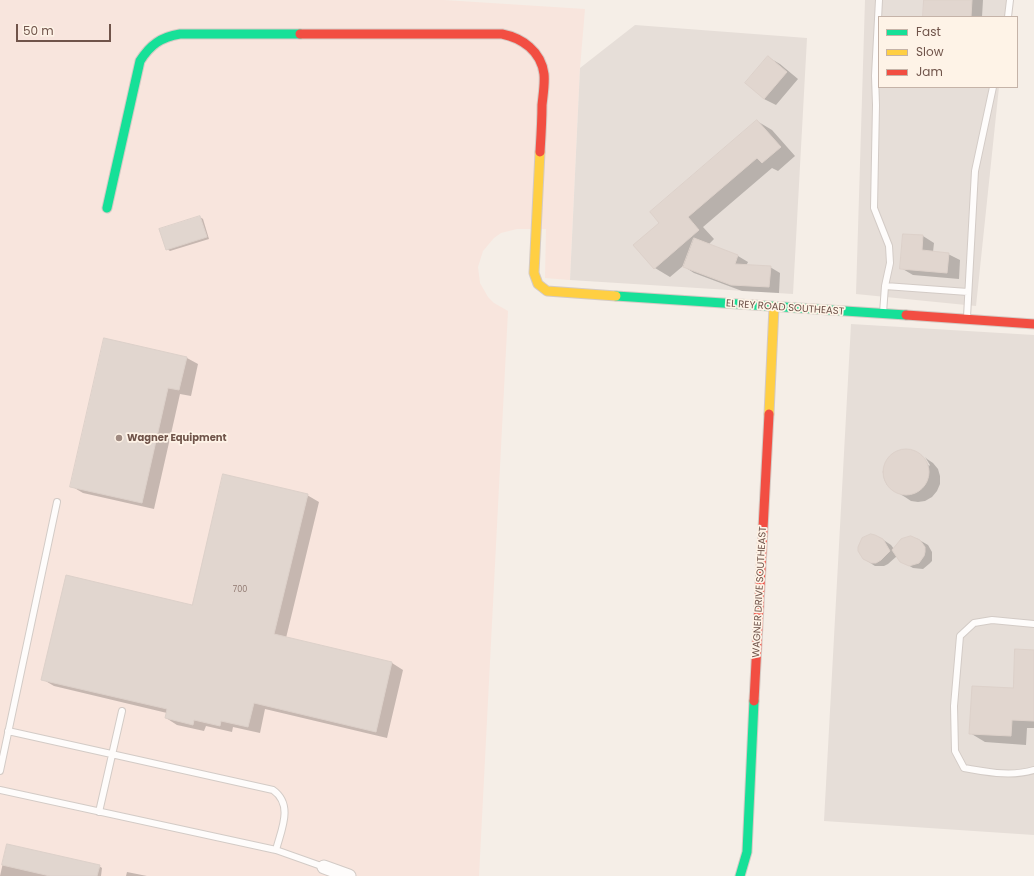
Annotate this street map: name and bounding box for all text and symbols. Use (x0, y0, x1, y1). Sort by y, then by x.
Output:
scale bar (18, 16, 113, 42)
legend (878, 16, 1018, 88)
text: 50 m (23, 22, 54, 39)
text: Fast (916, 23, 941, 40)
text: Slow (916, 43, 944, 60)
text: Jam (916, 63, 943, 80)
street label: EL REY ROAD SOUTHEAST (726, 298, 844, 318)
place label: Wagner Equipment (127, 432, 227, 444)
marker: Wagner Equipment (114, 433, 124, 443)
street label: WAGNER DRIVE SOUTHEAST (751, 526, 769, 658)
house number: 700 (233, 585, 247, 595)

